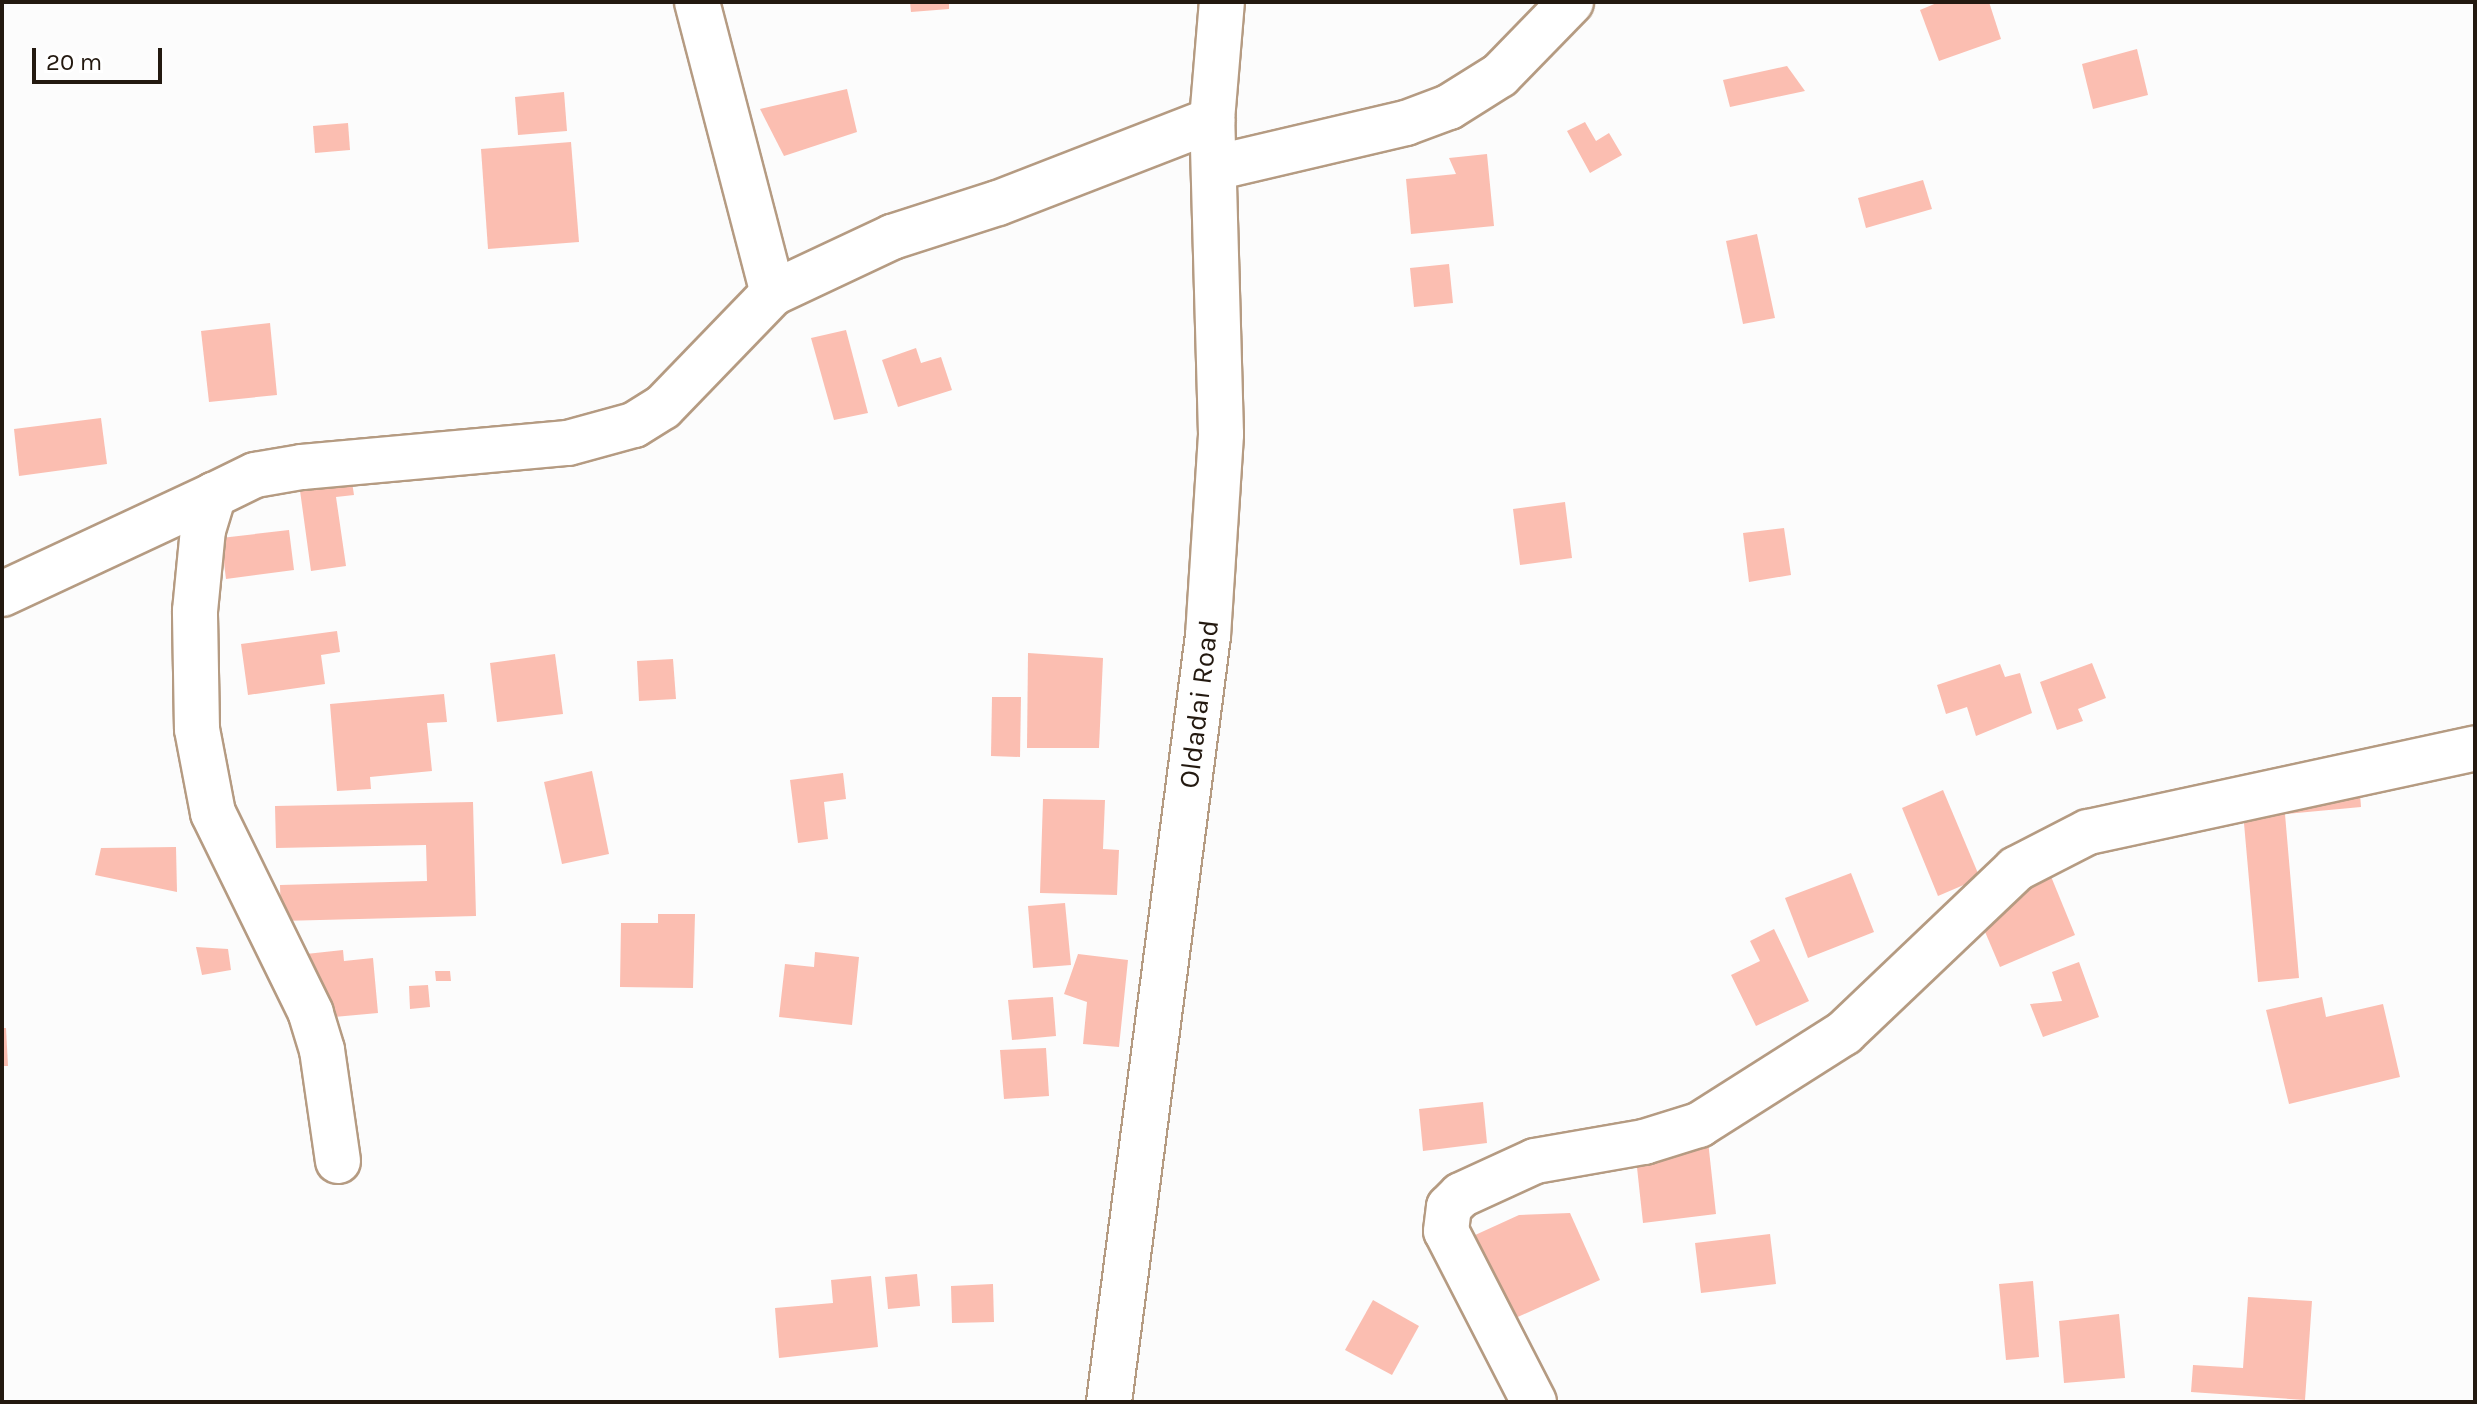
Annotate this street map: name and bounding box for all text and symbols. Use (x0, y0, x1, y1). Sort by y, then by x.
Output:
scale bar (36, 32, 166, 82)
text: 20 m (46, 48, 102, 76)
street label: Oldadai Road (1172, 618, 1226, 790)

